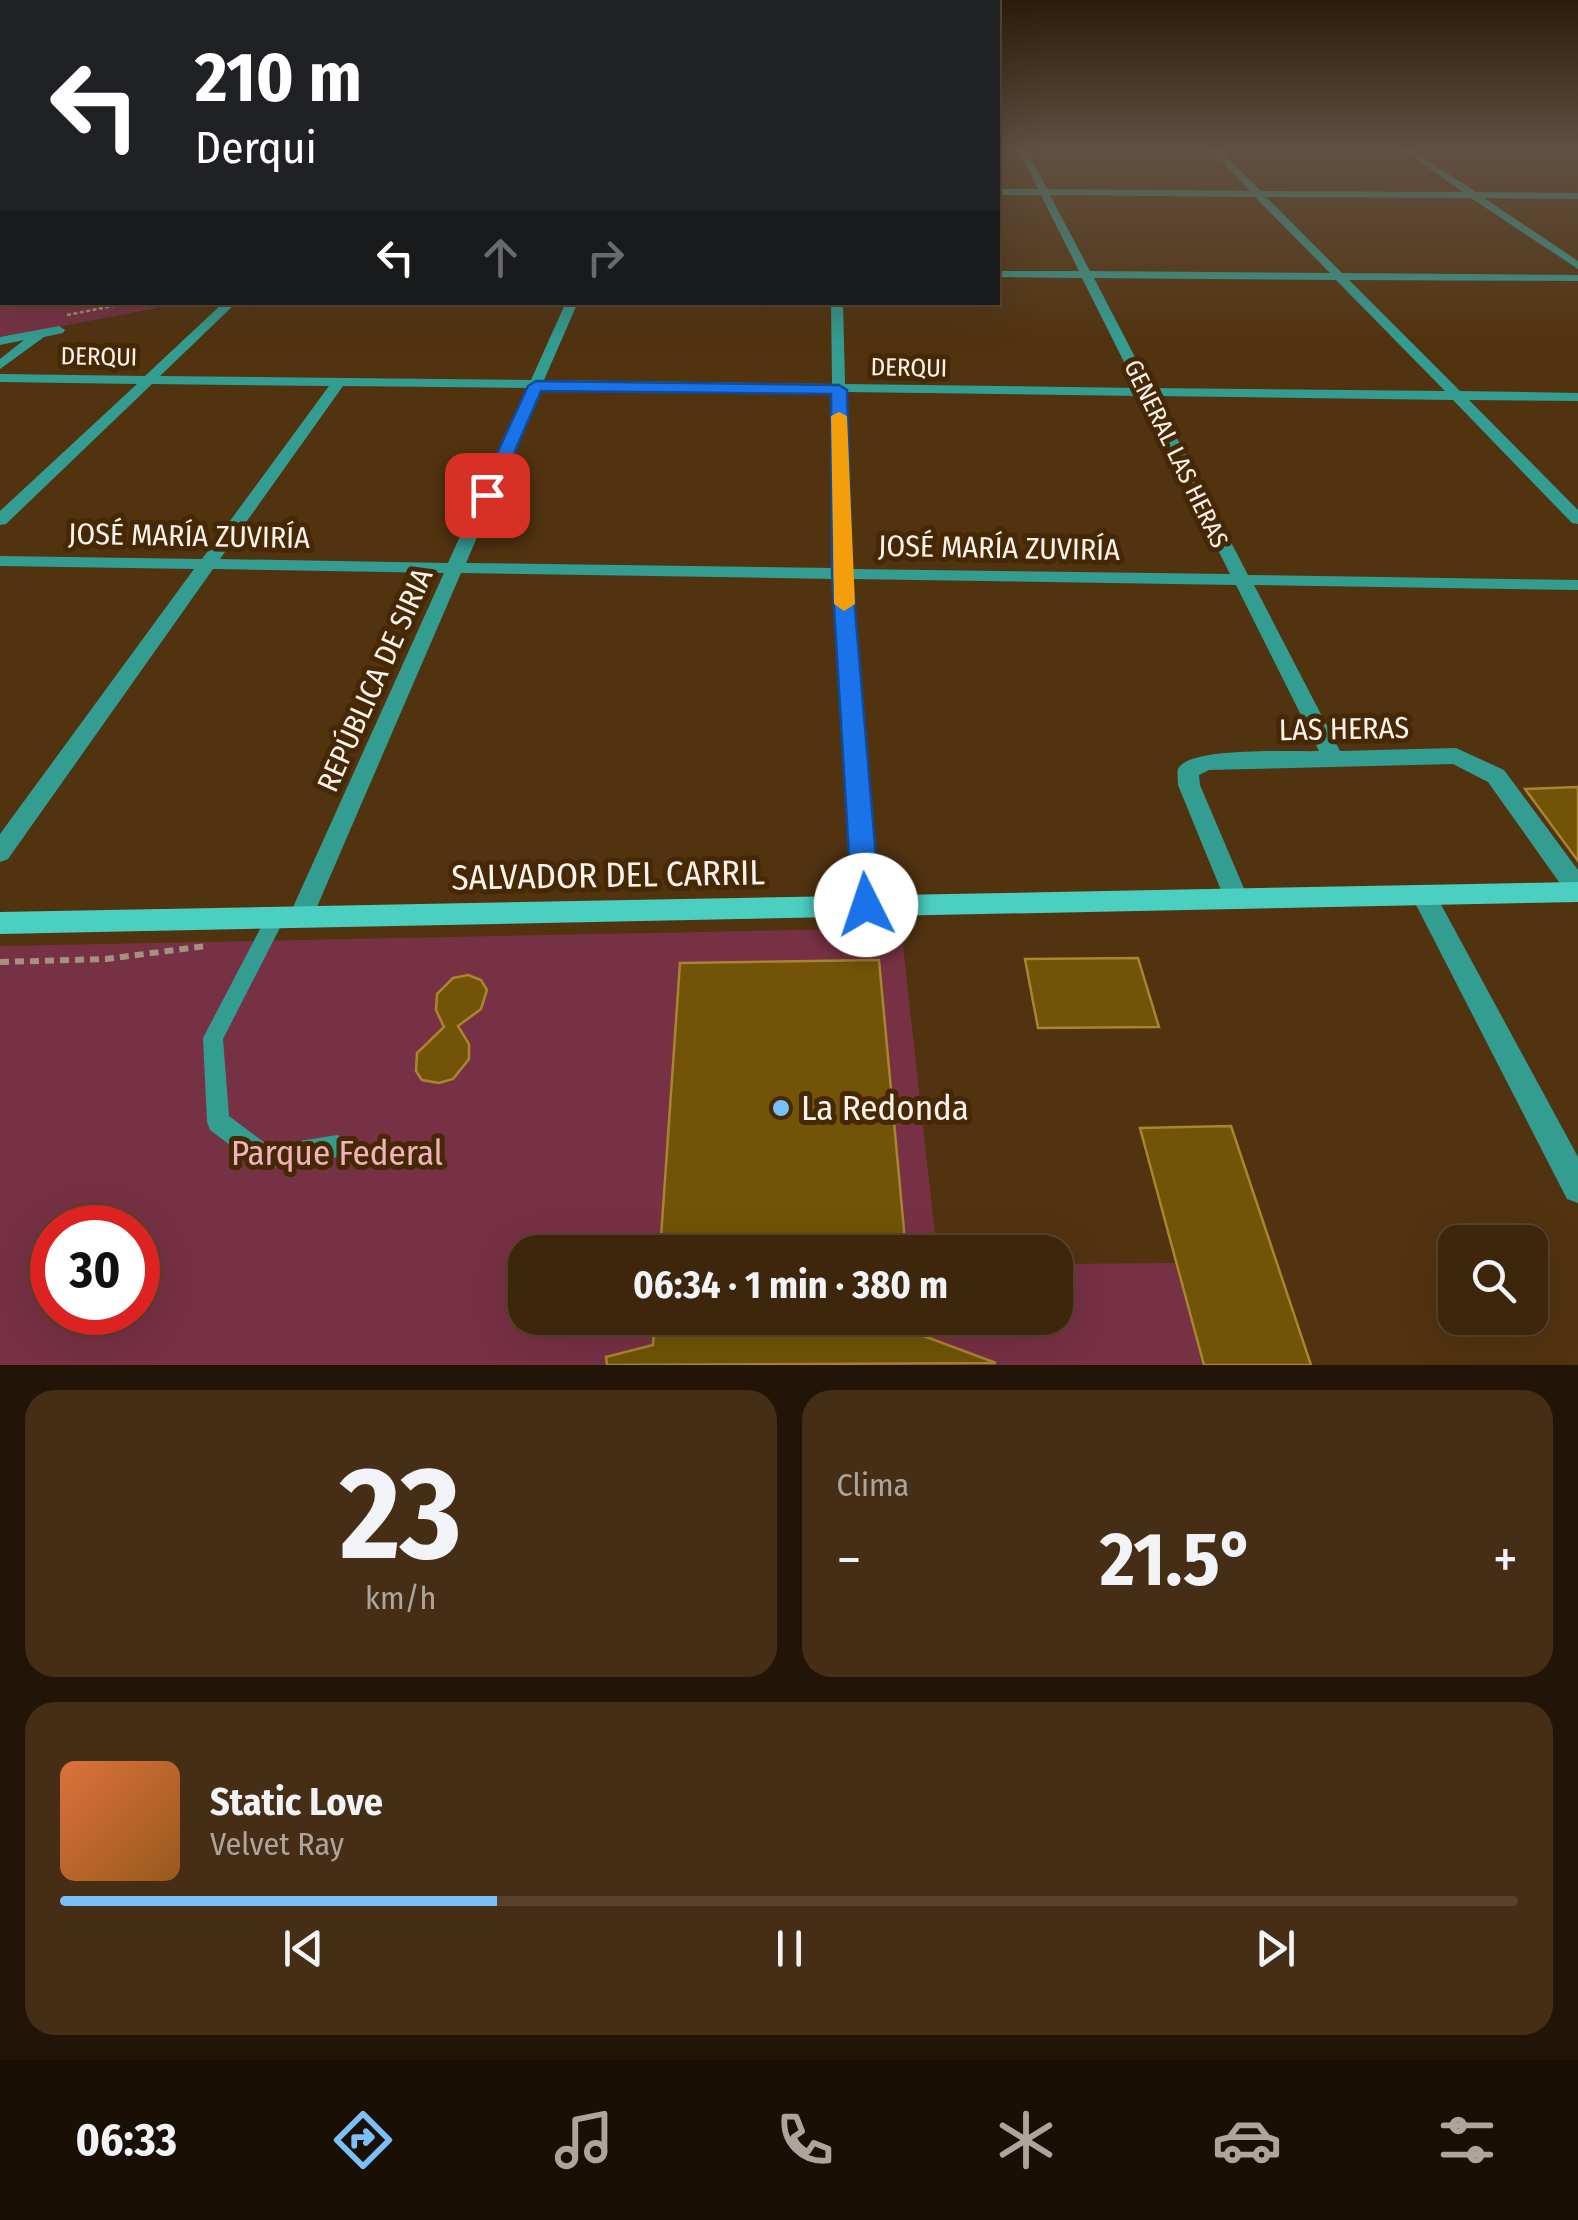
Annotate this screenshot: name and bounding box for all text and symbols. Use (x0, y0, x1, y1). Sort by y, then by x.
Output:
text: 210 m (195, 36, 362, 120)
icon: left (30, 40, 160, 170)
text: Derqui (195, 121, 317, 175)
icon: left (368, 230, 423, 285)
icon: ahead (473, 230, 528, 285)
icon: right (578, 230, 633, 285)
street label: DERQUI (60, 341, 138, 373)
street label: DERQUI (870, 352, 948, 384)
street label: GENERAL LAS HERAS (1118, 355, 1234, 553)
pin (445, 453, 530, 538)
icon: arrive (460, 468, 515, 523)
street label: JOSÉ MARÍA ZUVIRÍA (68, 516, 310, 556)
street label: JOSÉ MARÍA ZUVIRÍA (878, 528, 1120, 568)
street label: REPÚBLICA DE SIRIA (310, 563, 440, 797)
street label: LAS HERAS (1279, 710, 1409, 748)
street label: SALVADOR DEL CARRIL (451, 851, 766, 899)
position arrow (814, 853, 918, 957)
place label: La Redonda (801, 1087, 969, 1129)
marker: La Redonda (770, 1097, 792, 1119)
park label: Parque Federal (231, 1132, 443, 1174)
speed limit sign: 30 (30, 1205, 160, 1335)
map controls (1438, 1225, 1548, 1335)
button: search (1438, 1225, 1548, 1335)
text: 06:34 · 1 min · 380 m (633, 1262, 948, 1308)
text: 23 (340, 1436, 462, 1592)
text: Clima (837, 1466, 909, 1504)
text: 21.5° (1100, 1515, 1254, 1605)
text: − (837, 1527, 861, 1593)
text: + (1493, 1527, 1518, 1593)
text: km/h (365, 1579, 436, 1617)
text: Static Love (210, 1779, 383, 1825)
text: Velvet Ray (210, 1825, 344, 1863)
icon: previous (276, 1921, 331, 1976)
icon: pause (762, 1921, 817, 1976)
icon: next (1248, 1921, 1303, 1976)
icon: directions (328, 2105, 398, 2175)
icon: music (549, 2105, 619, 2175)
icon: phone (770, 2105, 840, 2175)
icon: climate (991, 2105, 1061, 2175)
icon: car (1212, 2105, 1282, 2175)
icon: filters (1432, 2105, 1502, 2175)
text: 06:33 (75, 2113, 177, 2167)

